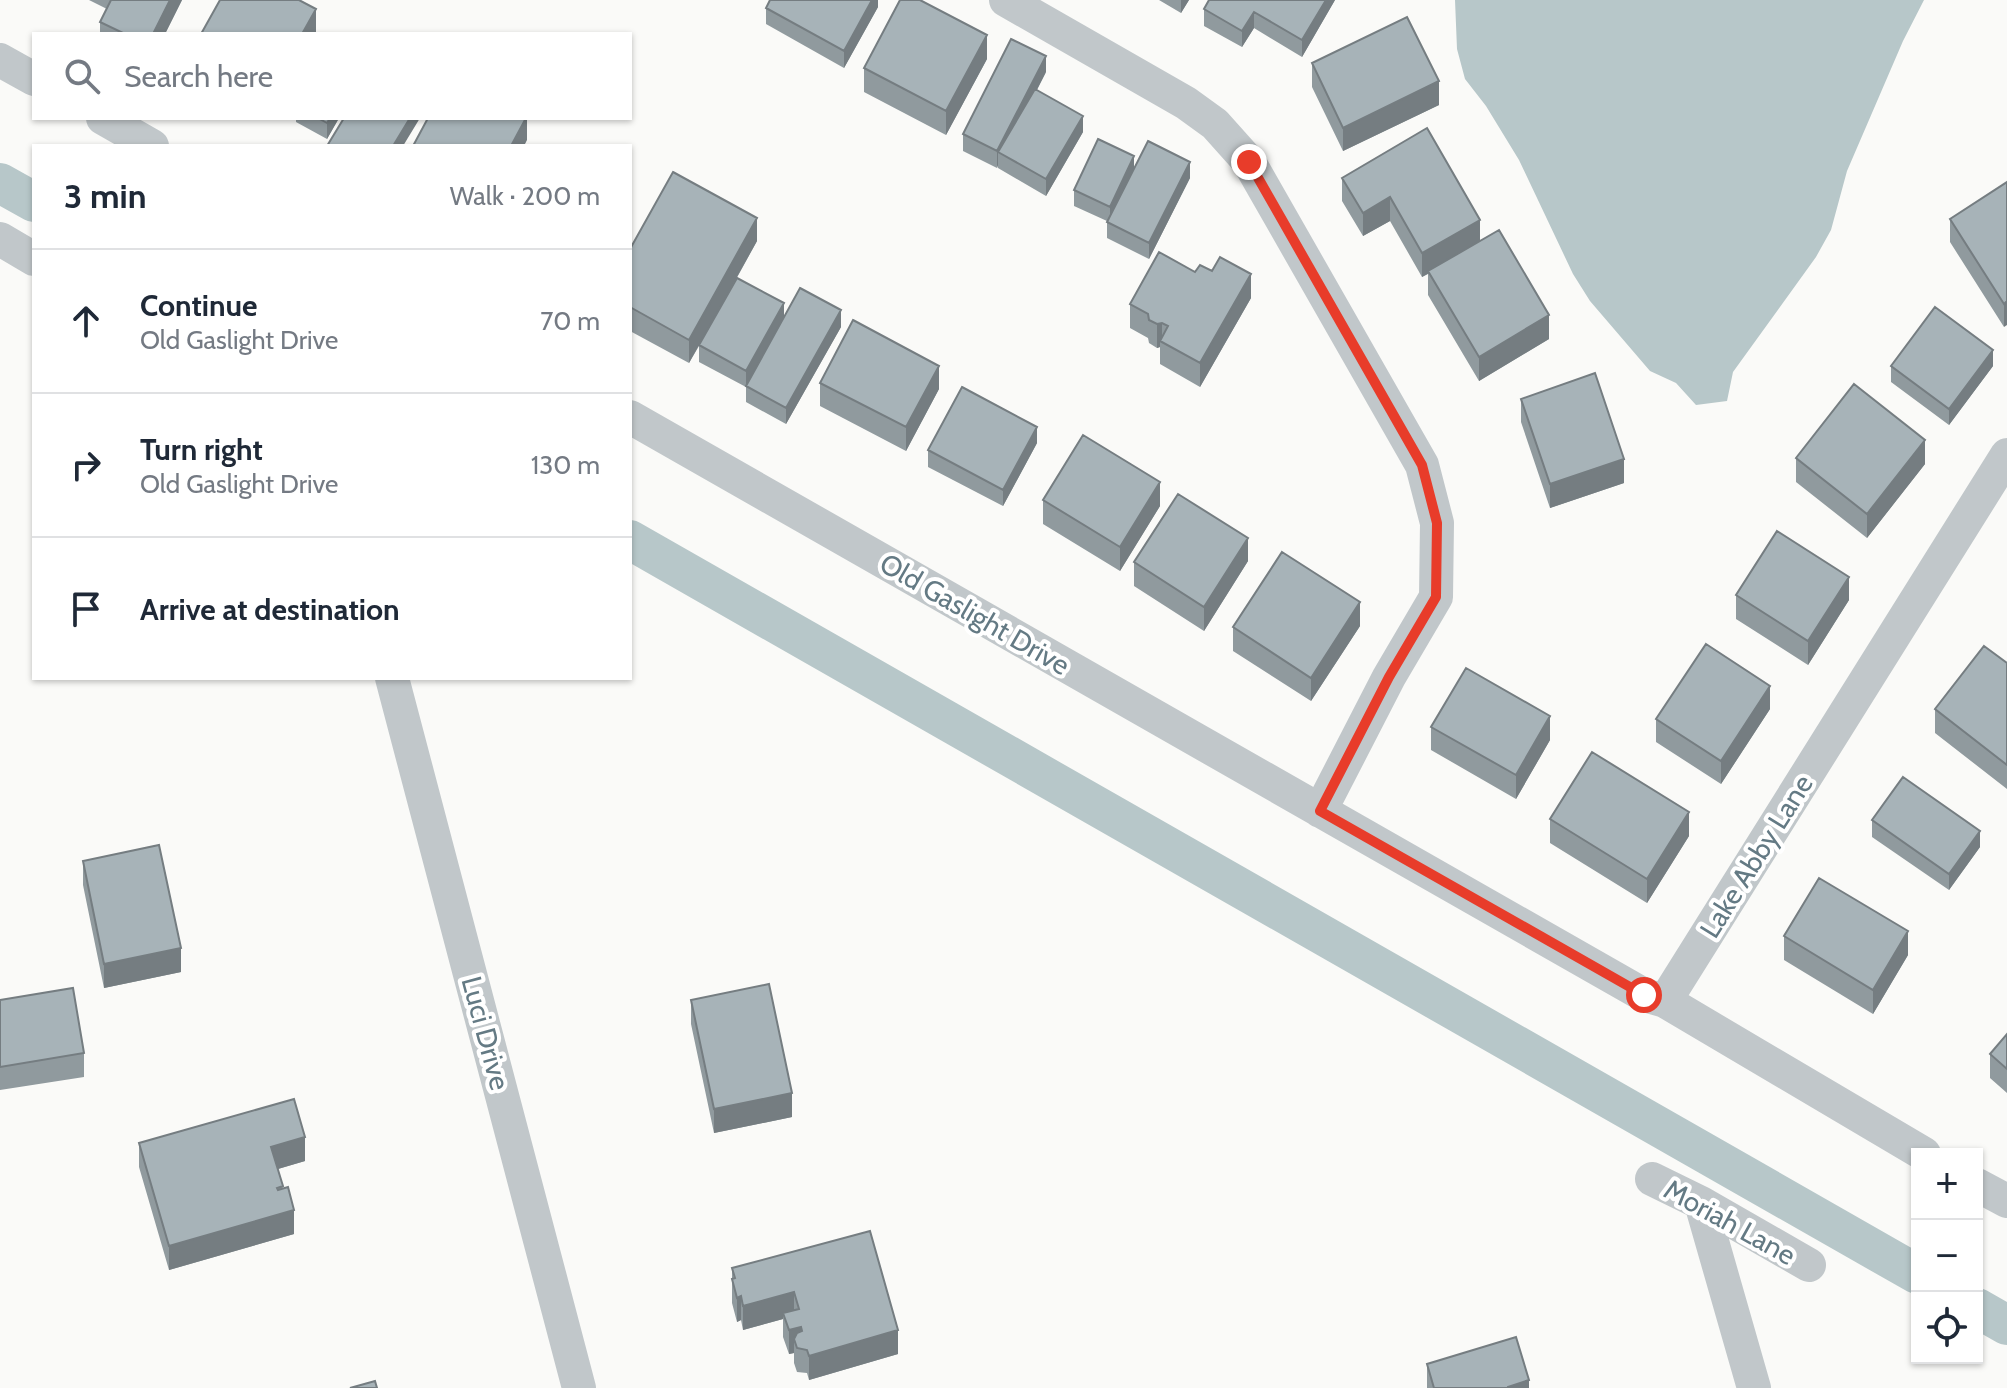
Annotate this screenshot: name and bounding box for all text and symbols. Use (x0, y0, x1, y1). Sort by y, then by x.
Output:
search box (32, 32, 632, 120)
icon: search (60, 54, 104, 98)
text: Search here (124, 58, 273, 95)
route end (1231, 144, 1267, 180)
text: 3 min (64, 175, 146, 217)
text: Walk · 200 m (450, 180, 600, 212)
text: Continue (140, 287, 257, 324)
icon: ahead (64, 299, 108, 343)
text: 70 m (540, 305, 600, 337)
text: Old Gaslight Drive (140, 324, 338, 356)
text: Turn right (140, 431, 263, 468)
icon: right (64, 443, 108, 487)
text: 130 m (531, 449, 600, 481)
text: Old Gaslight Drive (140, 468, 338, 500)
street label: Old Gaslight Drive (874, 546, 1076, 682)
icon: arrive (64, 587, 108, 631)
text: Arrive at destination (140, 591, 400, 628)
street label: Lake Abby Lane (1692, 768, 1820, 944)
street label: Luci Drive (455, 972, 517, 1094)
route start (1626, 977, 1662, 1013)
map controls (1911, 1148, 1983, 1364)
button: + (1911, 1148, 1983, 1220)
street label: Moriah Lane (1658, 1172, 1802, 1272)
button: − (1911, 1220, 1983, 1292)
button: locate (1911, 1292, 1983, 1364)

